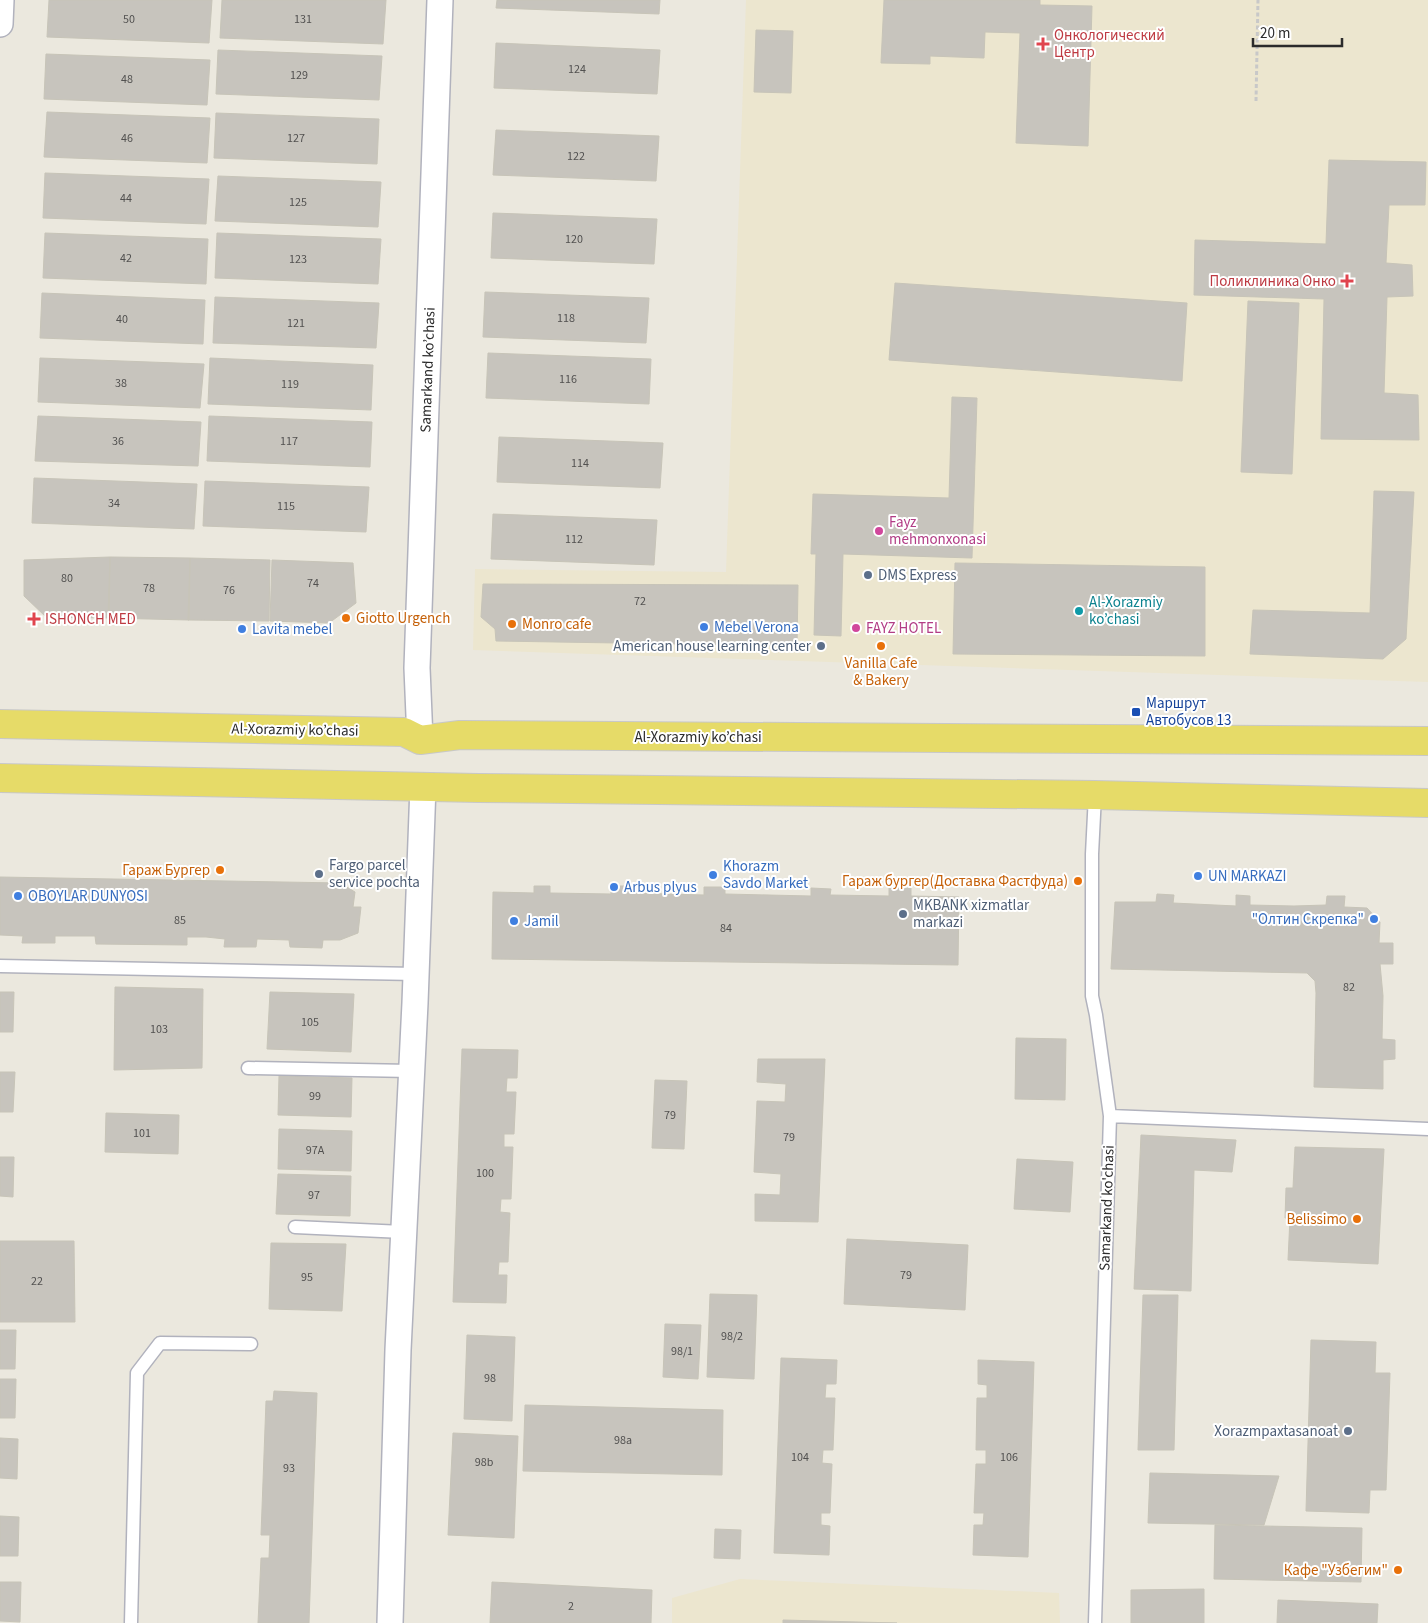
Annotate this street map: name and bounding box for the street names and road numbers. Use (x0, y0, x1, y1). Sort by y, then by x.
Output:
street label: Samarkand ko’chasi (415, 307, 441, 433)
street label: Al-Xorazmiy ko’chasi (231, 718, 359, 742)
street label: Al-Xorazmiy ko’chasi (634, 727, 762, 748)
street label: Samarkand ko'chasi (1094, 1145, 1120, 1271)

